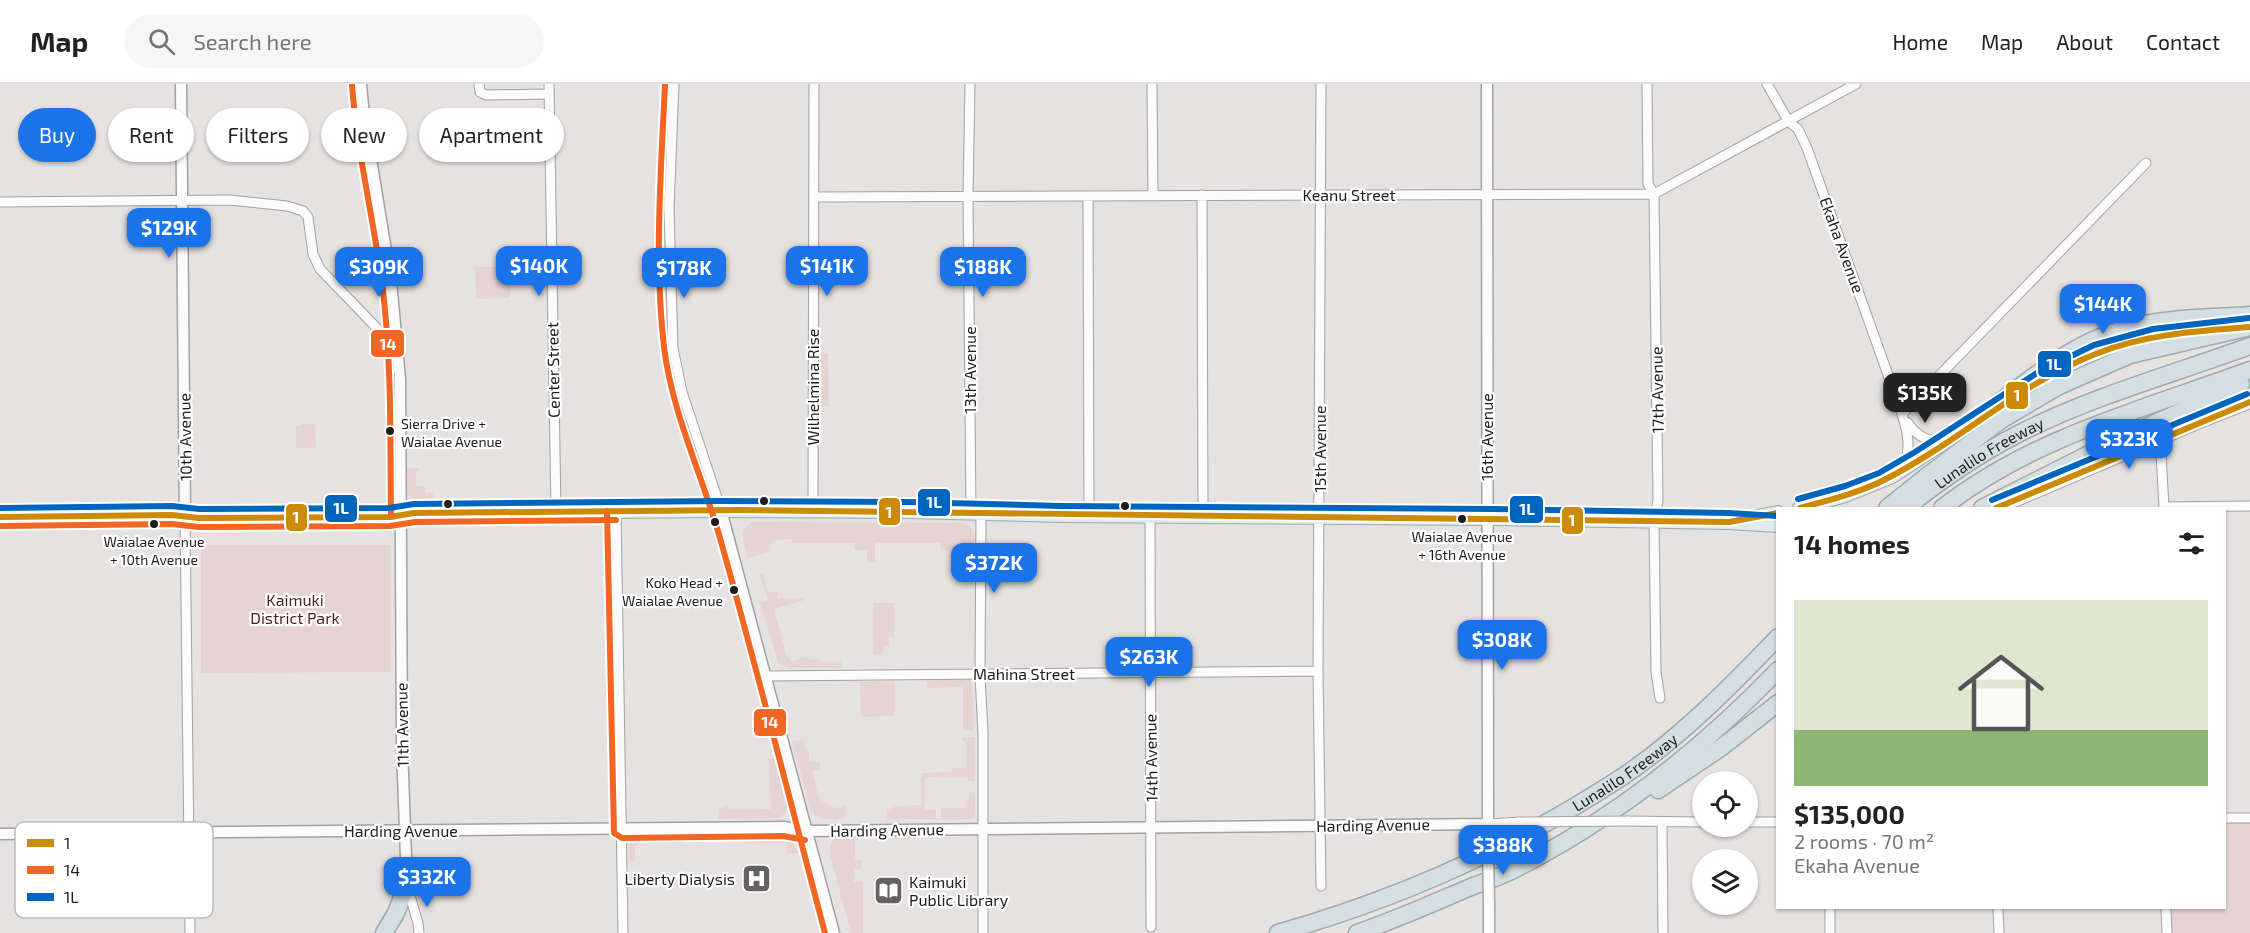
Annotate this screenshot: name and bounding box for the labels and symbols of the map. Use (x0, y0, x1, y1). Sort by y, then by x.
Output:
street label: Keanu Street (1302, 185, 1396, 204)
street label: Ekaha Avenue (1816, 194, 1869, 295)
pin: $129K (127, 208, 211, 259)
pin: $140K (497, 246, 581, 297)
pin: $141K (785, 246, 869, 297)
pin: $309K (337, 247, 421, 298)
pin: $188K (941, 247, 1025, 298)
pin: $178K (642, 248, 726, 299)
pin: $144K (2061, 284, 2145, 335)
street label: Center Street (542, 322, 563, 418)
street label: 13th Avenue (960, 326, 979, 414)
line badge: 14 (370, 329, 405, 358)
street label: Wilhelmina Rise (803, 329, 822, 445)
text: 14 (379, 334, 397, 353)
street label: 17th Avenue (1646, 346, 1667, 434)
line badge: 1L (2037, 350, 2072, 378)
text: 1L (2046, 354, 2062, 373)
pin: $135K (1883, 373, 1967, 424)
line badge: 1 (2005, 381, 2029, 410)
text: 1 (2014, 385, 2020, 404)
street label: 10th Avenue (174, 393, 195, 481)
street label: 16th Avenue (1477, 393, 1496, 481)
street label: 15th Avenue (1310, 405, 1329, 493)
street label: Lunalilo Freeway (1930, 413, 2047, 492)
place label: Sierra Drive + Waialae Avenue (401, 415, 502, 450)
pin: $323K (2087, 419, 2171, 470)
marker: Sierra Drive + Waialae Avenue (384, 425, 396, 437)
line badge: 1L (917, 488, 951, 517)
text: 1L (926, 492, 942, 511)
line badge: 1L (324, 494, 358, 523)
unlabelled marker (758, 495, 770, 507)
line badge: 1L (1509, 495, 1544, 524)
line badge: 1 (878, 497, 901, 526)
text: 1L (333, 498, 349, 517)
unlabelled marker (442, 498, 454, 510)
text: 1L (1519, 499, 1535, 518)
unlabelled marker (1119, 500, 1131, 512)
text: 1 (886, 502, 892, 521)
line badge: 1 (285, 503, 308, 532)
line badge: 1 (1561, 506, 1584, 535)
text: 1 (293, 507, 299, 526)
text: 1 (1569, 510, 1575, 529)
marker: Waialae Avenue + 16th Avenue (1456, 513, 1468, 525)
unlabelled marker (709, 516, 721, 528)
marker: Waialae Avenue + 10th Avenue (148, 518, 160, 530)
place label: Waialae Avenue + 16th Avenue (1411, 528, 1513, 563)
place label: Waialae Avenue + 10th Avenue (103, 533, 205, 568)
pin: $372K (952, 543, 1036, 594)
place label: Koko Head + Waialae Avenue (622, 574, 723, 609)
marker: Koko Head + Waialae Avenue (728, 584, 740, 596)
park label: Kaimuki District Park (250, 590, 340, 627)
pin: $308K (1460, 620, 1544, 671)
pin: $263K (1107, 637, 1191, 688)
street label: Mahina Street (973, 664, 1075, 683)
street label: 11th Avenue (391, 682, 412, 768)
line badge: 14 (753, 708, 787, 737)
text: 14 (761, 712, 779, 731)
street label: 14th Avenue (1140, 714, 1161, 802)
street label: Lunalilo Freeway (1568, 729, 1681, 815)
street label: Harding Avenue (1316, 814, 1430, 835)
street label: Harding Avenue (830, 819, 944, 840)
street label: Harding Avenue (344, 821, 458, 840)
legend (15, 822, 213, 918)
pin: $388K (1461, 825, 1545, 876)
text: 1 (64, 833, 70, 852)
pin: $332K (385, 857, 469, 908)
text: 14 (64, 860, 80, 879)
hospital icon: Liberty Dialysis (740, 863, 772, 895)
place label: Liberty Dialysis (624, 869, 735, 888)
place label: Kaimuki Public Library (909, 872, 1009, 909)
library icon: Kaimuki Public Library (872, 875, 904, 907)
text: 1L (64, 887, 79, 906)

